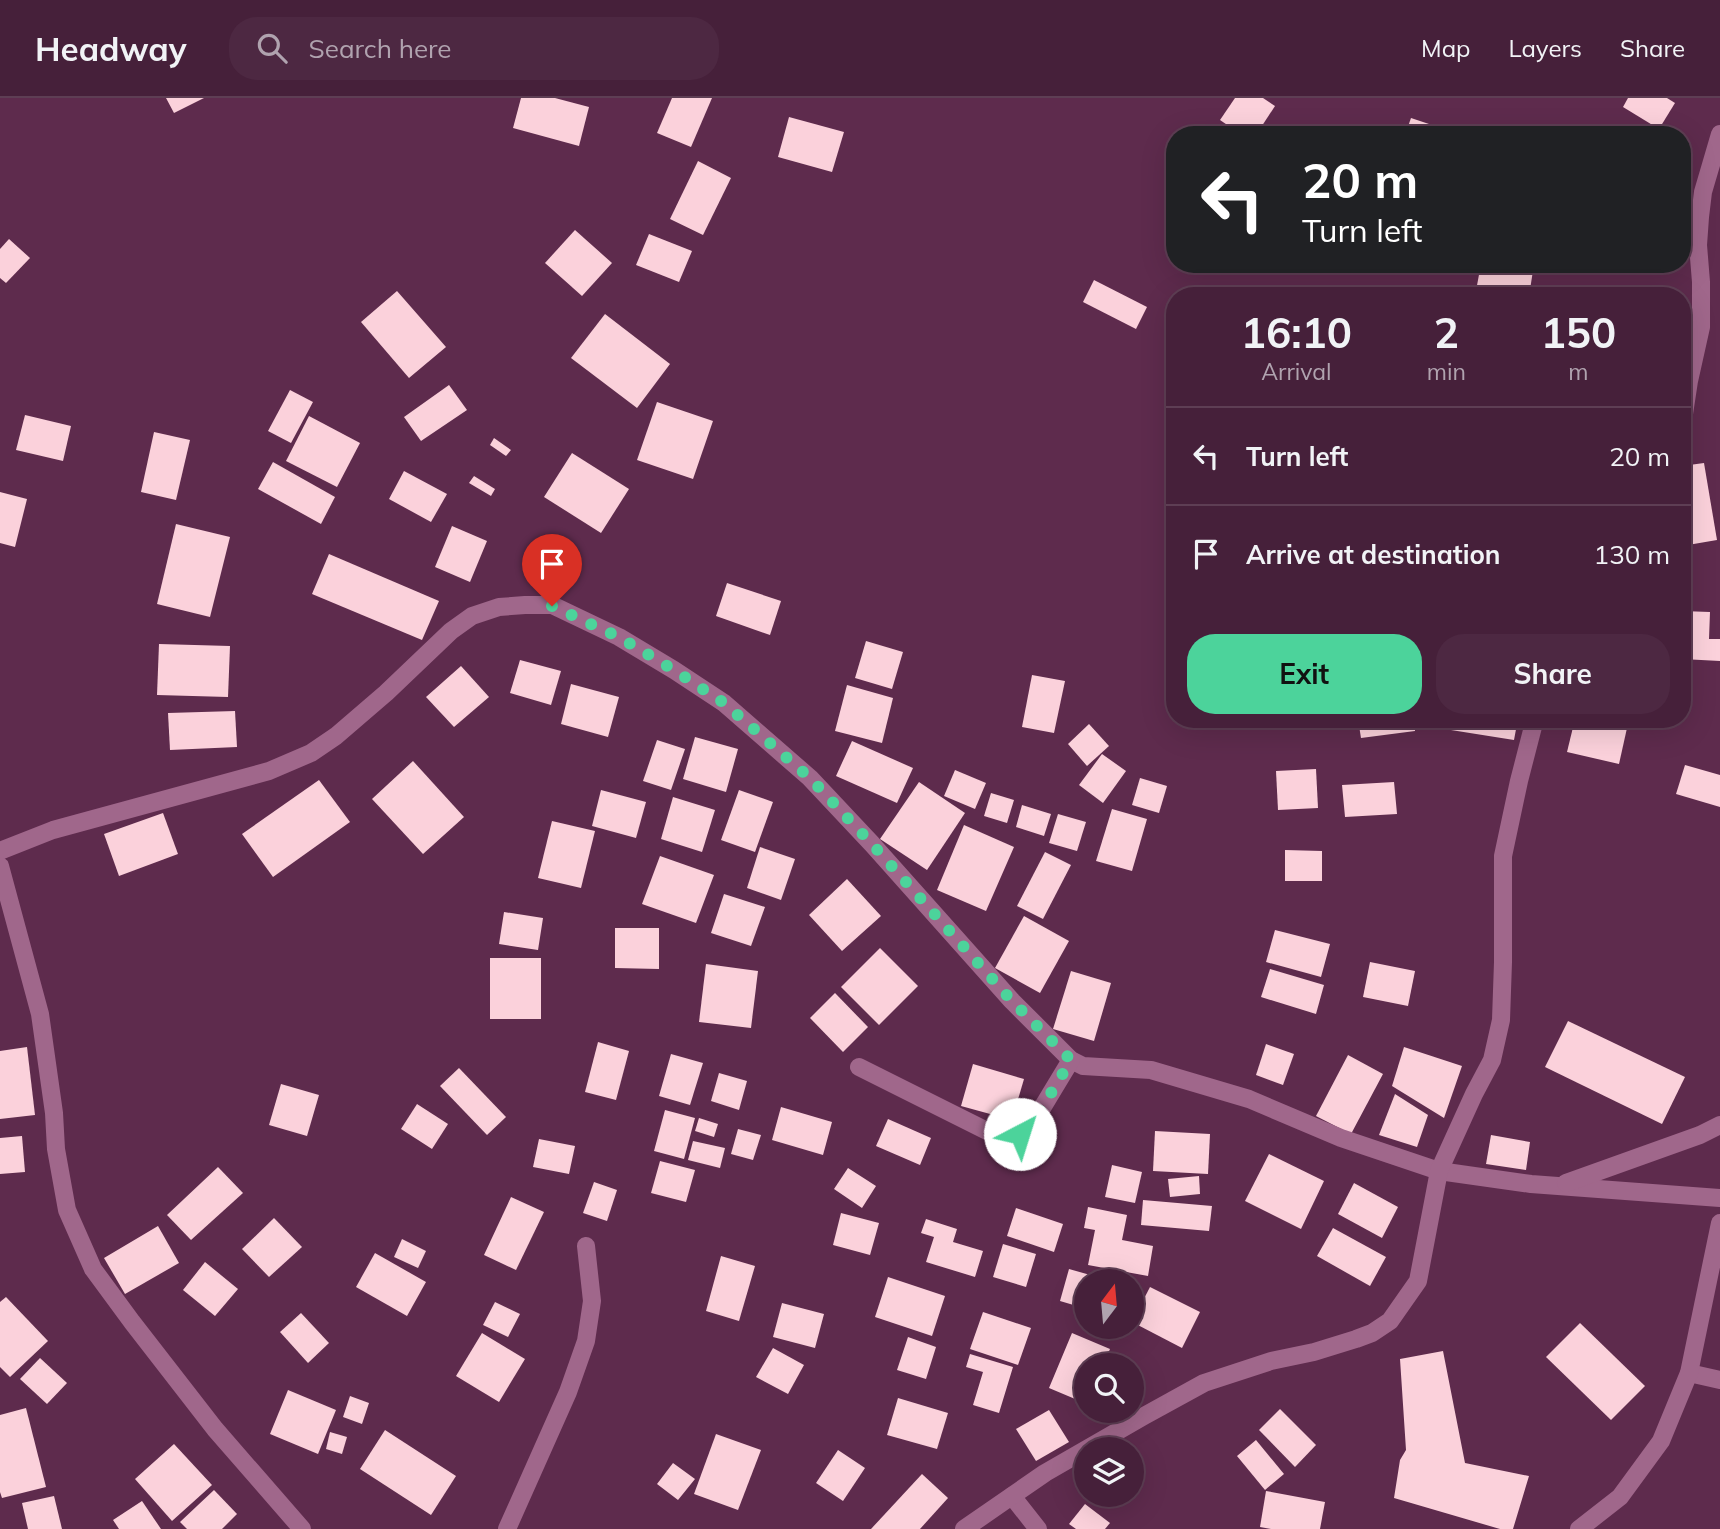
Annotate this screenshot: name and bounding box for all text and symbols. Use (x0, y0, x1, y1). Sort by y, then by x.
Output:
search box (229, 17, 719, 80)
text: Headway (35, 28, 187, 69)
icon: search (253, 29, 291, 67)
text: Search here (309, 32, 451, 65)
text: Map (1421, 33, 1470, 63)
text: Layers (1508, 33, 1582, 63)
text: Share (1620, 33, 1685, 63)
text: 20 m (1302, 149, 1418, 210)
icon: left (1187, 154, 1278, 245)
text: Turn left (1302, 210, 1422, 250)
text: 16:10 (1241, 306, 1352, 359)
text: 2 (1434, 306, 1459, 359)
text: 150 (1541, 306, 1616, 359)
text: Arrival (1261, 357, 1332, 386)
text: min (1427, 357, 1466, 386)
text: m (1568, 357, 1589, 386)
icon: left (1187, 437, 1225, 475)
text: Turn left (1246, 440, 1348, 473)
text: 20 m (1609, 440, 1670, 473)
pin (522, 534, 582, 606)
icon: arrive (1187, 535, 1225, 573)
text: Arrive at destination (1246, 538, 1501, 571)
text: 130 m (1594, 538, 1670, 571)
icon: arrive (533, 545, 571, 583)
button: Exit (1187, 634, 1422, 714)
button: Share (1436, 634, 1670, 714)
position arrow (983, 1097, 1057, 1171)
north arrow (1074, 1269, 1144, 1339)
map controls (1074, 1269, 1144, 1507)
button: search (1074, 1353, 1144, 1423)
button: layers (1074, 1437, 1144, 1507)

